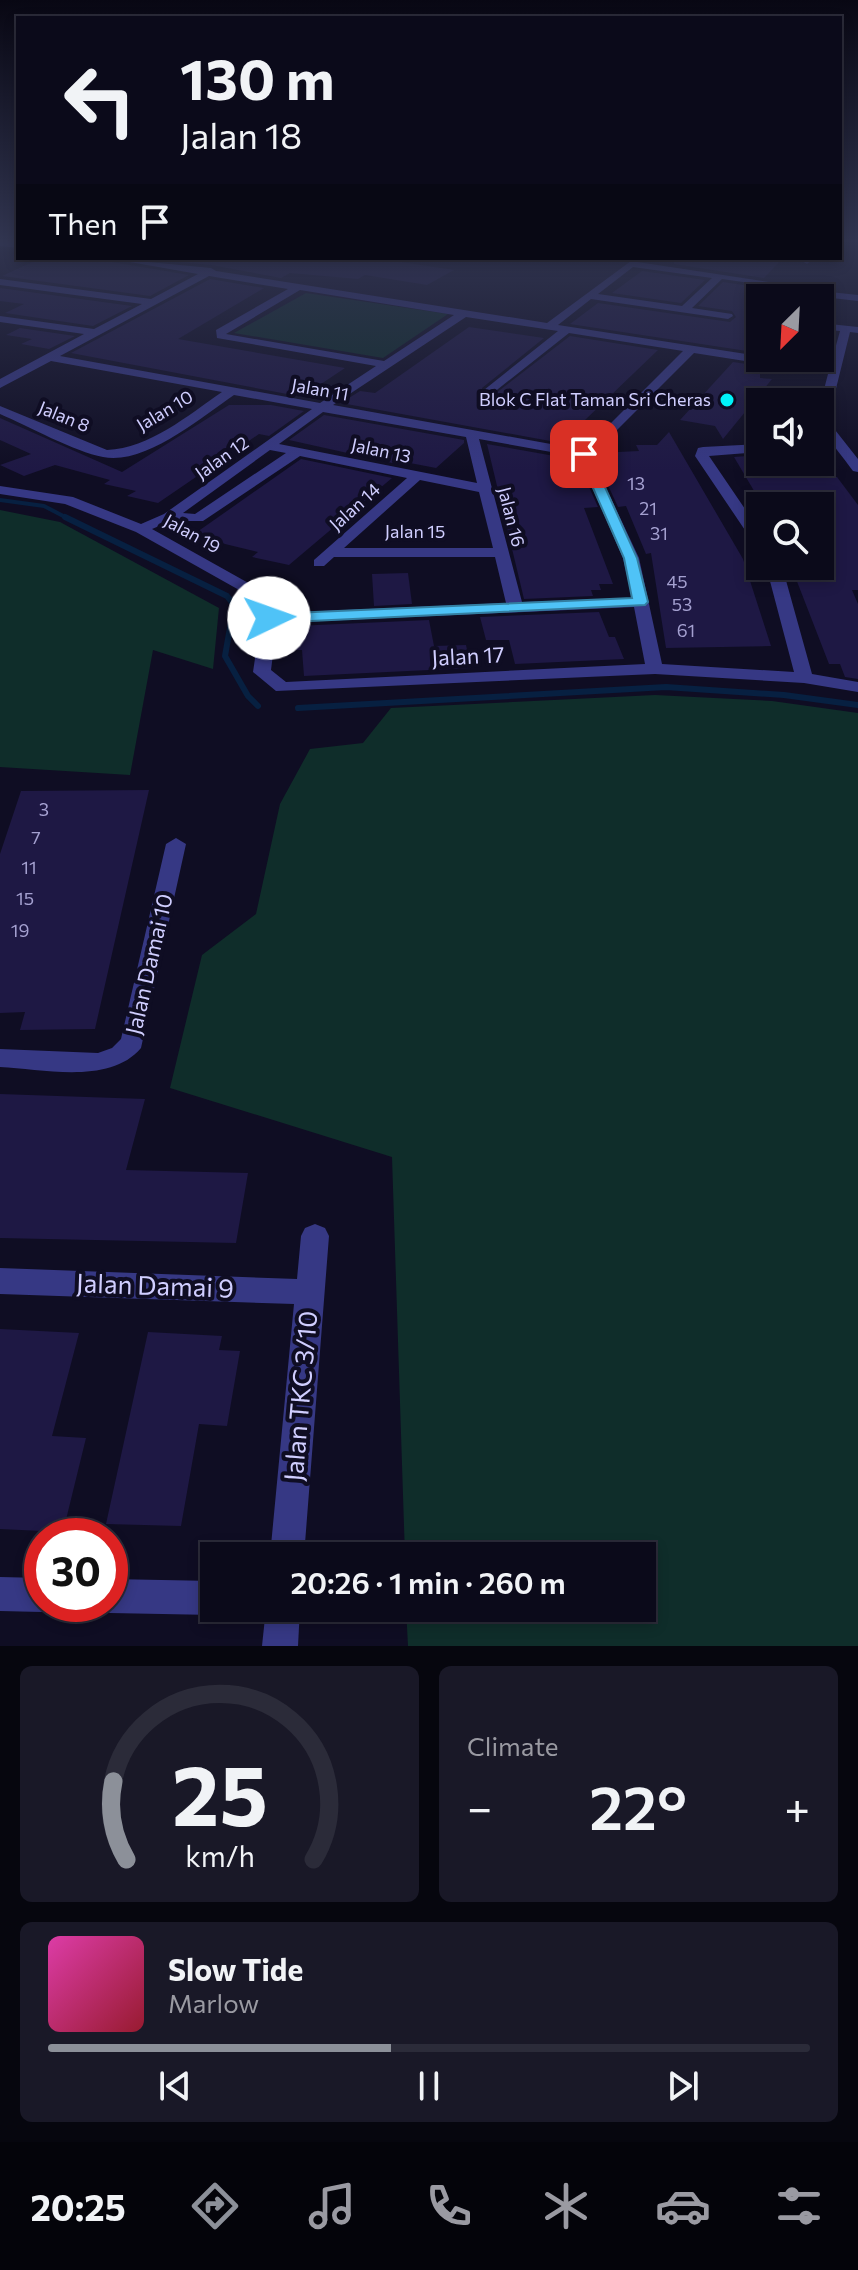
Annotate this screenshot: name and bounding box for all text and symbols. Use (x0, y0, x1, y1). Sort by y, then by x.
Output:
text: 130 m (180, 43, 335, 112)
icon: left (48, 48, 152, 152)
text: Jalan 18 (180, 112, 302, 156)
icon: arrive (133, 200, 177, 244)
text: Then (48, 204, 117, 241)
north arrow (746, 284, 834, 372)
map controls (746, 284, 834, 580)
street label: Jalan 11 (290, 373, 351, 405)
street label: Jalan 10 (132, 385, 197, 435)
place label: Blok C Flat Taman Sri Cheras (479, 388, 711, 410)
button: sound (746, 388, 834, 476)
marker: Blok C Flat Taman Sri Cheras (718, 391, 736, 409)
street label: Jalan 8 (36, 396, 93, 436)
pin (550, 420, 618, 488)
street label: Jalan 12 (191, 431, 252, 483)
icon: arrive (562, 432, 606, 476)
street label: Jalan 13 (349, 433, 413, 467)
house number: 13 (627, 472, 645, 494)
street label: Jalan 14 (324, 478, 384, 535)
street label: Jalan 16 (494, 484, 530, 549)
button: search (746, 492, 834, 580)
house number: 21 (639, 497, 657, 519)
street label: Jalan 19 (160, 509, 225, 558)
street label: Jalan 15 (385, 520, 445, 542)
house number: 31 (650, 522, 668, 544)
house number: 45 (666, 570, 688, 592)
position arrow (227, 576, 311, 660)
house number: 53 (672, 593, 692, 615)
house number: 61 (677, 619, 695, 641)
street label: Jalan 17 (431, 640, 505, 671)
house number: 3 (39, 798, 49, 820)
house number: 7 (31, 826, 41, 848)
house number: 11 (21, 856, 37, 878)
house number: 15 (16, 887, 34, 909)
street label: Jalan Damai 10 (119, 891, 178, 1037)
house number: 19 (11, 919, 29, 941)
street label: Jalan Damai 9 (76, 1266, 234, 1303)
street label: Jalan TKC 3/10 (277, 1309, 322, 1483)
speed limit sign: 30 (24, 1518, 128, 1622)
text: 20:26 · 1 min · 260 m (290, 1563, 566, 1600)
text: Climate (467, 1730, 559, 1761)
text: 25 (172, 1741, 267, 1843)
text: 22° (589, 1769, 687, 1842)
text: − (467, 1779, 492, 1833)
text: + (784, 1779, 810, 1833)
text: km/h (185, 1838, 254, 1873)
text: Slow Tide (168, 1950, 303, 1987)
text: Marlow (168, 1987, 259, 2018)
icon: previous (153, 2064, 197, 2108)
icon: pause (407, 2064, 451, 2108)
icon: next (661, 2064, 705, 2108)
icon: directions (187, 2178, 243, 2234)
icon: music (304, 2178, 360, 2234)
icon: phone (421, 2178, 477, 2234)
icon: climate (538, 2178, 594, 2234)
icon: car (655, 2178, 711, 2234)
icon: filters (771, 2178, 827, 2234)
text: 20:25 (30, 2184, 126, 2228)

